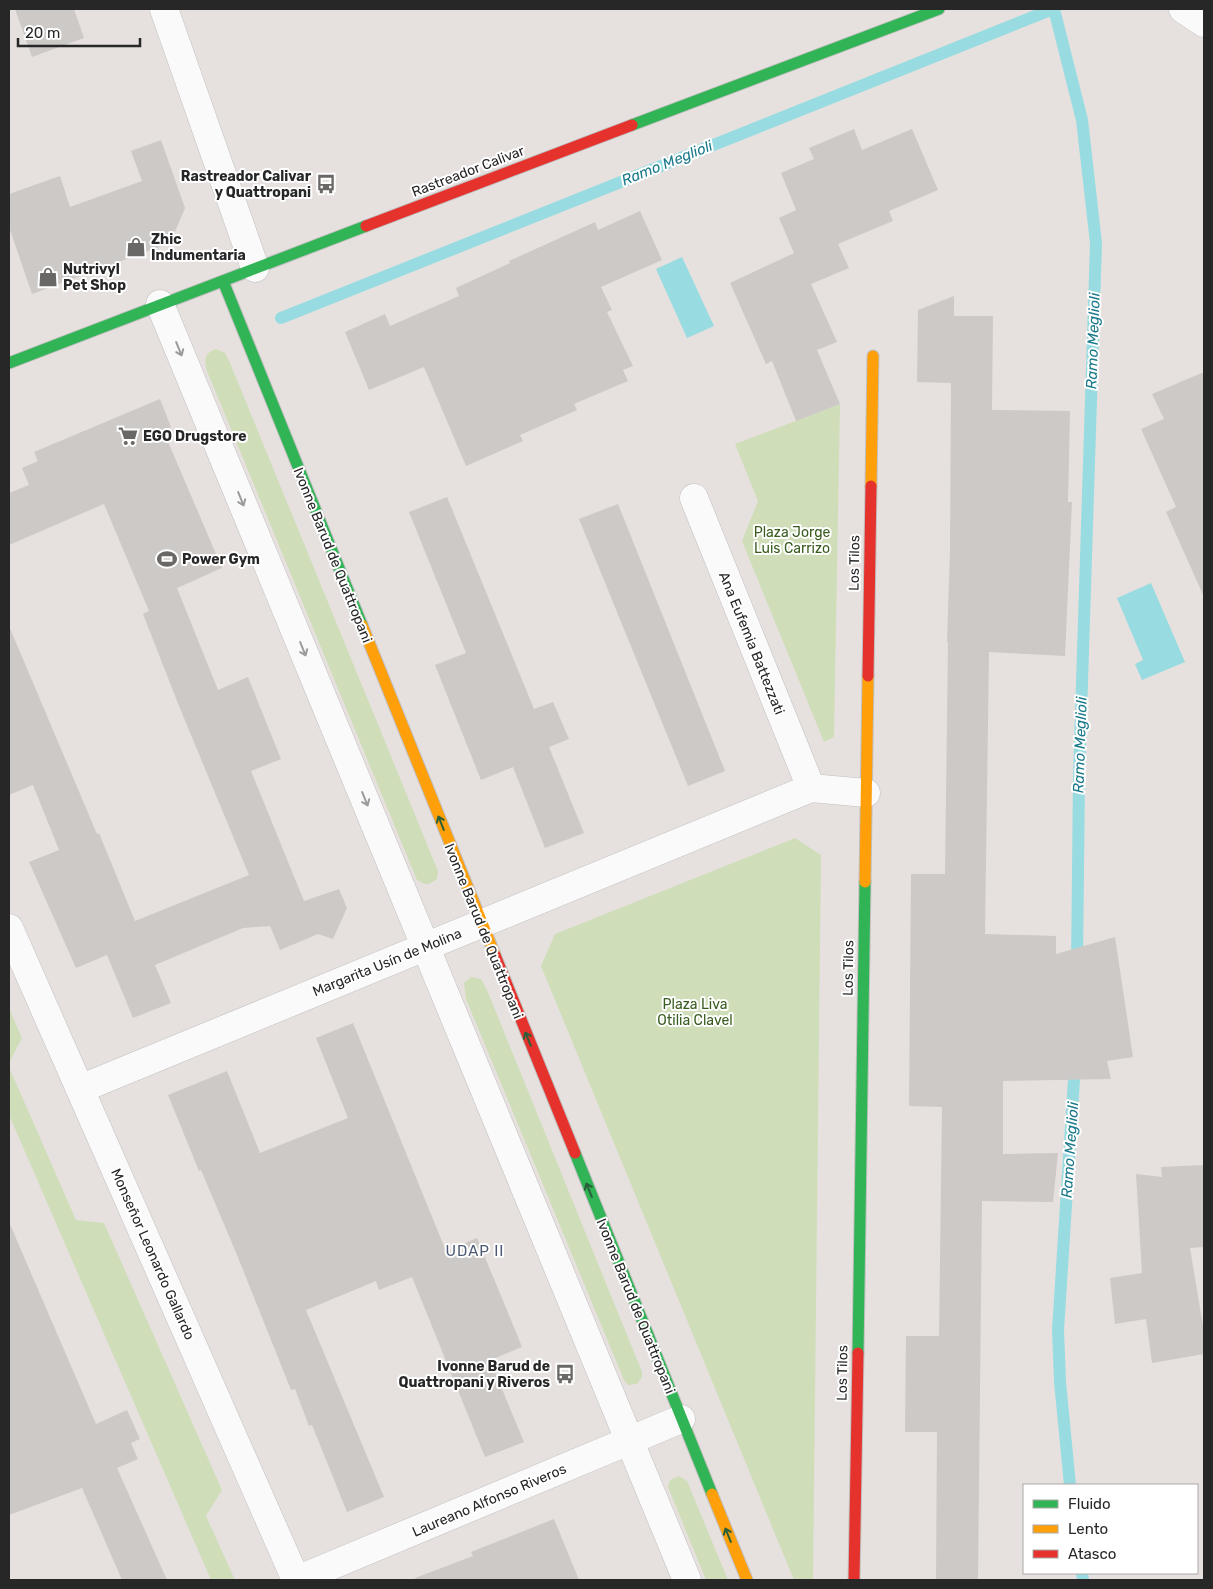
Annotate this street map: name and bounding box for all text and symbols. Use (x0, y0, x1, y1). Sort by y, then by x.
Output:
scale bar (18, 15, 140, 47)
text: 20 m (25, 24, 60, 42)
water label: Ramo Meglioli (619, 136, 716, 189)
street label: Rastreador Calivar (409, 142, 528, 201)
place label: Rastreador Calivar y Quattropani (181, 168, 312, 201)
bus stop icon: Rastreador Calivar y Quattropani (315, 173, 337, 195)
place label: Zhic Indumentaria (151, 231, 246, 264)
shop icon: Zhic Indumentaria (125, 236, 147, 258)
place label: Nutrivyl Pet Shop (63, 261, 126, 294)
shop icon: Nutrivyl Pet Shop (37, 266, 59, 288)
water label: Ramo Meglioli (1082, 292, 1104, 390)
one-way arrow (175, 341, 184, 356)
supermarket icon: EGO Drugstore (117, 425, 139, 447)
place label: EGO Drugstore (143, 428, 247, 445)
street label: Ivonne Barud de Quattropani (290, 465, 376, 645)
one-way arrow (237, 491, 246, 506)
park label: Plaza Jorge Luis Carrizo (754, 524, 831, 557)
street label: Los Tilos (846, 535, 863, 591)
sports icon: Power Gym (156, 548, 178, 570)
place label: Power Gym (182, 551, 260, 568)
street label: Ana Eufemia Battezzati (715, 569, 788, 717)
one-way arrow (299, 641, 308, 656)
water label: Ramo Meglioli (1069, 696, 1091, 794)
one-way arrow (361, 791, 370, 807)
one-way arrow (436, 816, 445, 832)
street label: Ivonne Barud de Quattropani (441, 841, 527, 1021)
street label: Margarita Usín de Molina (310, 925, 464, 1000)
street label: Los Tilos (840, 940, 857, 996)
park label: Plaza Liva Otilia Clavel (657, 996, 733, 1029)
one-way arrow (523, 1032, 533, 1047)
water label: Ramo Meglioli (1058, 1101, 1082, 1199)
street label: Monseñor Leonardo Gallardo (107, 1166, 198, 1342)
one-way arrow (584, 1183, 593, 1198)
street label: Ivonne Barud de Quattropani (593, 1216, 679, 1396)
district label: UDAP II (446, 1242, 504, 1260)
street label: Los Tilos (834, 1345, 851, 1401)
place label: Ivonne Barud de Quattropani y Riveros (399, 1358, 550, 1391)
bus stop icon: Ivonne Barud de Quattropani y Riveros (554, 1363, 576, 1385)
street label: Laureano Alfonso Riveros (410, 1460, 569, 1541)
legend (1023, 1484, 1198, 1574)
text: Fluido (1068, 1495, 1111, 1513)
text: Lento (1068, 1520, 1108, 1538)
one-way arrow (723, 1528, 733, 1543)
text: Atasco (1068, 1545, 1116, 1563)

